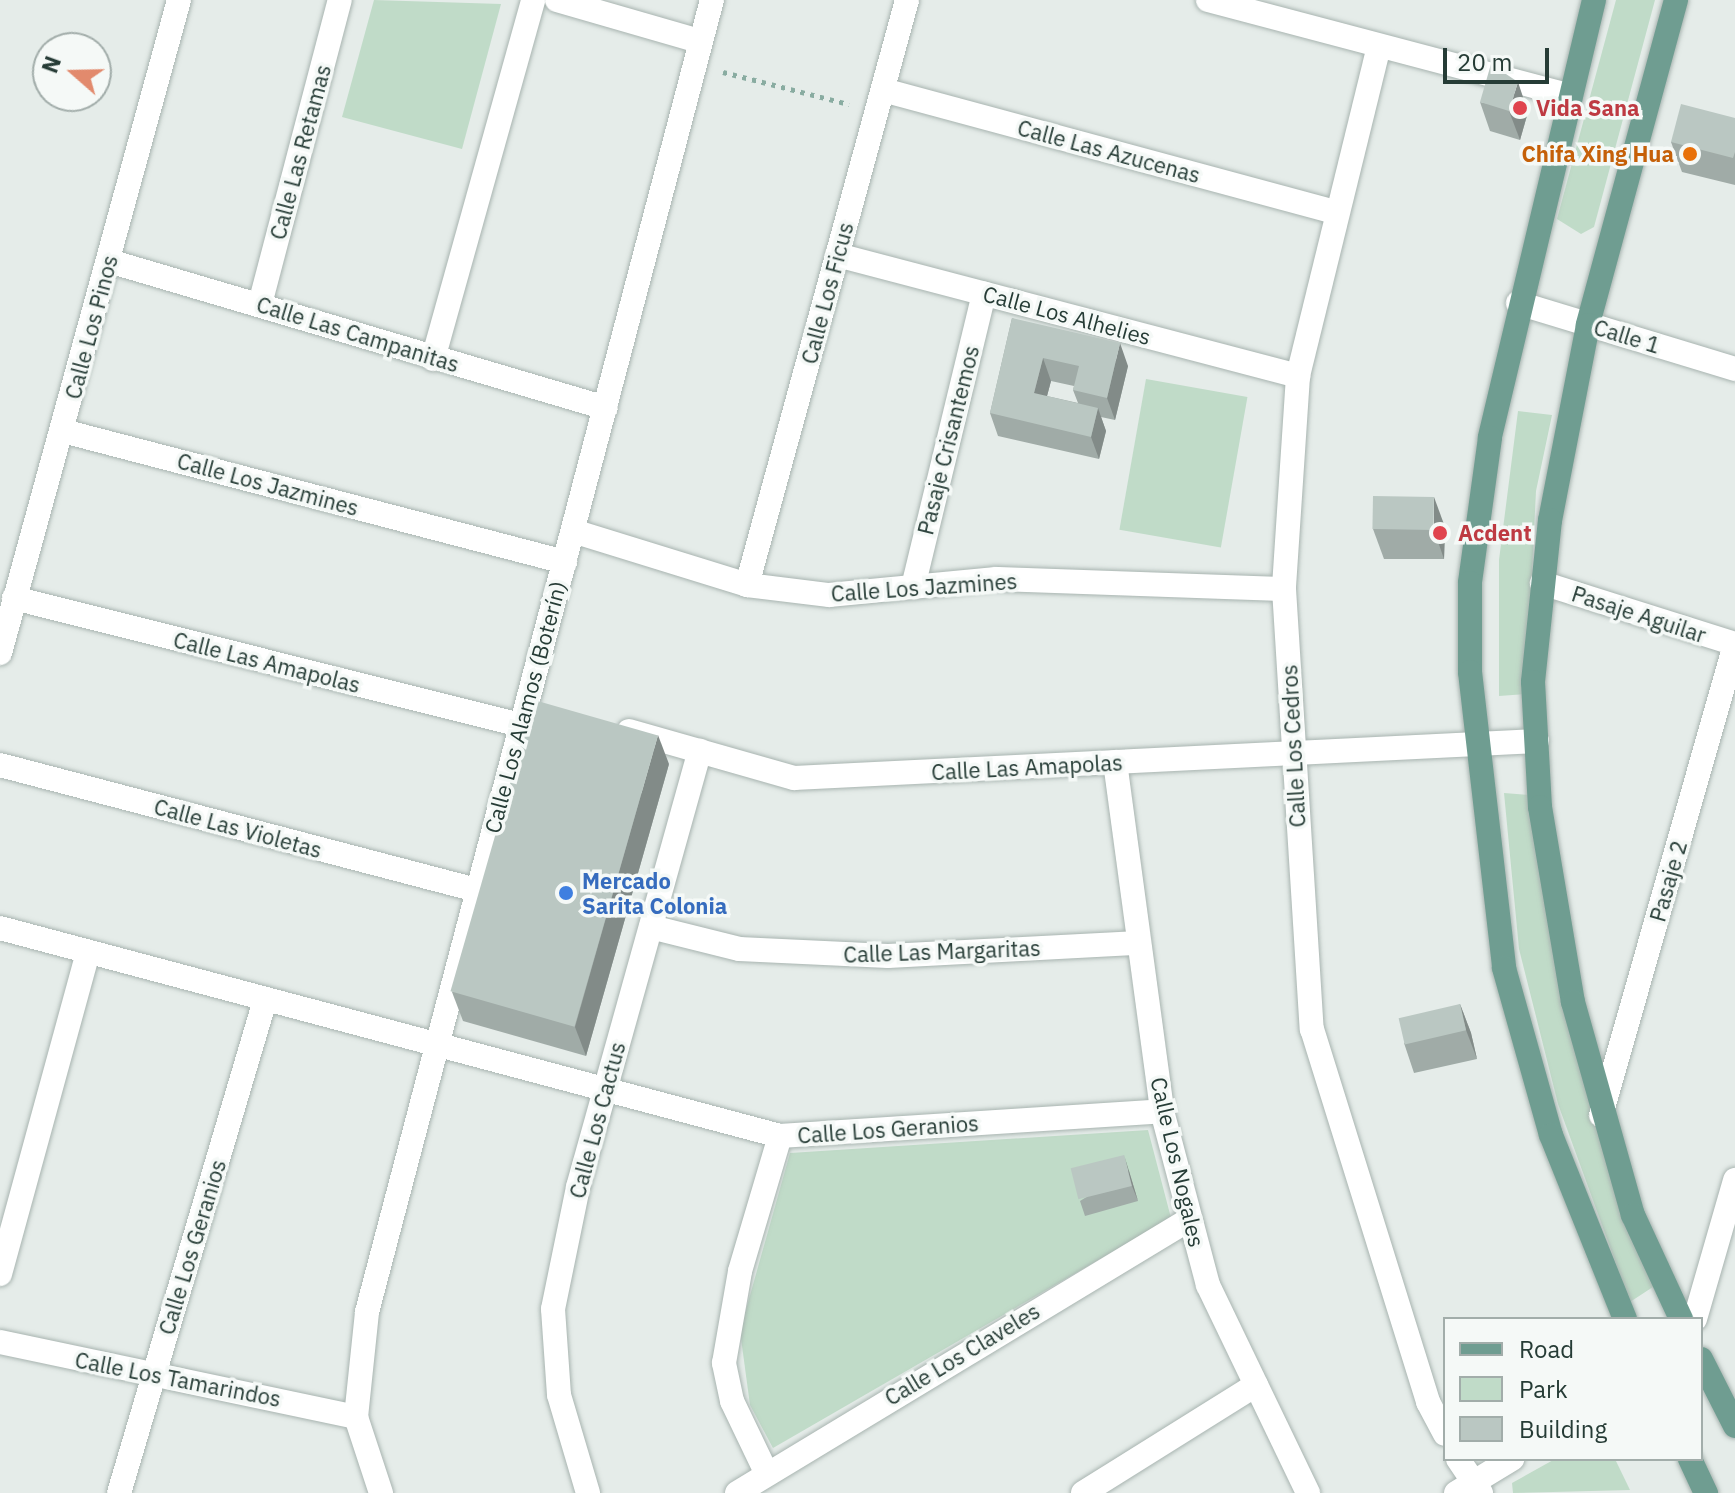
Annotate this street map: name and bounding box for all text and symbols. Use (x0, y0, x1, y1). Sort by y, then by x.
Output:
north arrow (32, 32, 112, 112)
scale bar (1447, 32, 1553, 82)
text: 20 m (1457, 46, 1512, 78)
text: N (35, 52, 67, 77)
street label: Calle Las Retamas (264, 62, 336, 242)
place label: Vida Sana (1536, 95, 1640, 121)
marker: Vida Sana (1511, 99, 1529, 117)
street label: Calle Las Azucenas (1015, 114, 1203, 188)
place label: Chifa Xing Hua (1522, 141, 1674, 167)
marker: Chifa Xing Hua (1681, 145, 1699, 163)
street label: Calle Los Ficus (795, 219, 859, 367)
street label: Calle Los Pinos (59, 252, 123, 402)
street label: Calle Los Alhelies (980, 280, 1154, 350)
street label: Calle Las Campanitas (253, 291, 463, 377)
street label: Calle 1 (1591, 313, 1663, 359)
street label: Pasaje Crisantemos (912, 343, 984, 537)
street label: Calle Los Jazmines (174, 447, 362, 521)
place label: Acdent (1458, 520, 1532, 546)
marker: Acdent (1429, 522, 1451, 544)
street label: Calle Los Jazmines (830, 567, 1018, 607)
street label: Calle Los Alamos (Boterín) (479, 578, 571, 836)
street label: Pasaje Aguilar (1569, 580, 1709, 648)
street label: Calle Las Amapolas (171, 626, 363, 698)
street label: Calle Los Cedros (1276, 664, 1310, 828)
street label: Calle Las Amapolas (931, 749, 1123, 785)
street label: Calle Las Violetas (151, 793, 325, 863)
street label: Pasaje 2 (1644, 837, 1692, 925)
place label: Mercado Sarita Colonia (582, 867, 727, 918)
marker: Mercado Sarita Colonia (557, 884, 575, 902)
street label: Calle Las Margaritas (843, 934, 1041, 968)
street label: Calle Los Cactus (563, 1039, 631, 1201)
street label: Calle Los Nogales (1146, 1074, 1210, 1250)
street label: Calle Los Geranios (796, 1109, 980, 1149)
street label: Calle Los Geranios (153, 1156, 231, 1338)
street label: Calle Los Claveles (880, 1297, 1044, 1411)
legend (1443, 1317, 1703, 1461)
text: Road (1519, 1333, 1574, 1365)
street label: Calle Los Tamarindos (73, 1346, 283, 1412)
text: Park (1519, 1373, 1568, 1405)
text: Building (1519, 1413, 1607, 1445)

